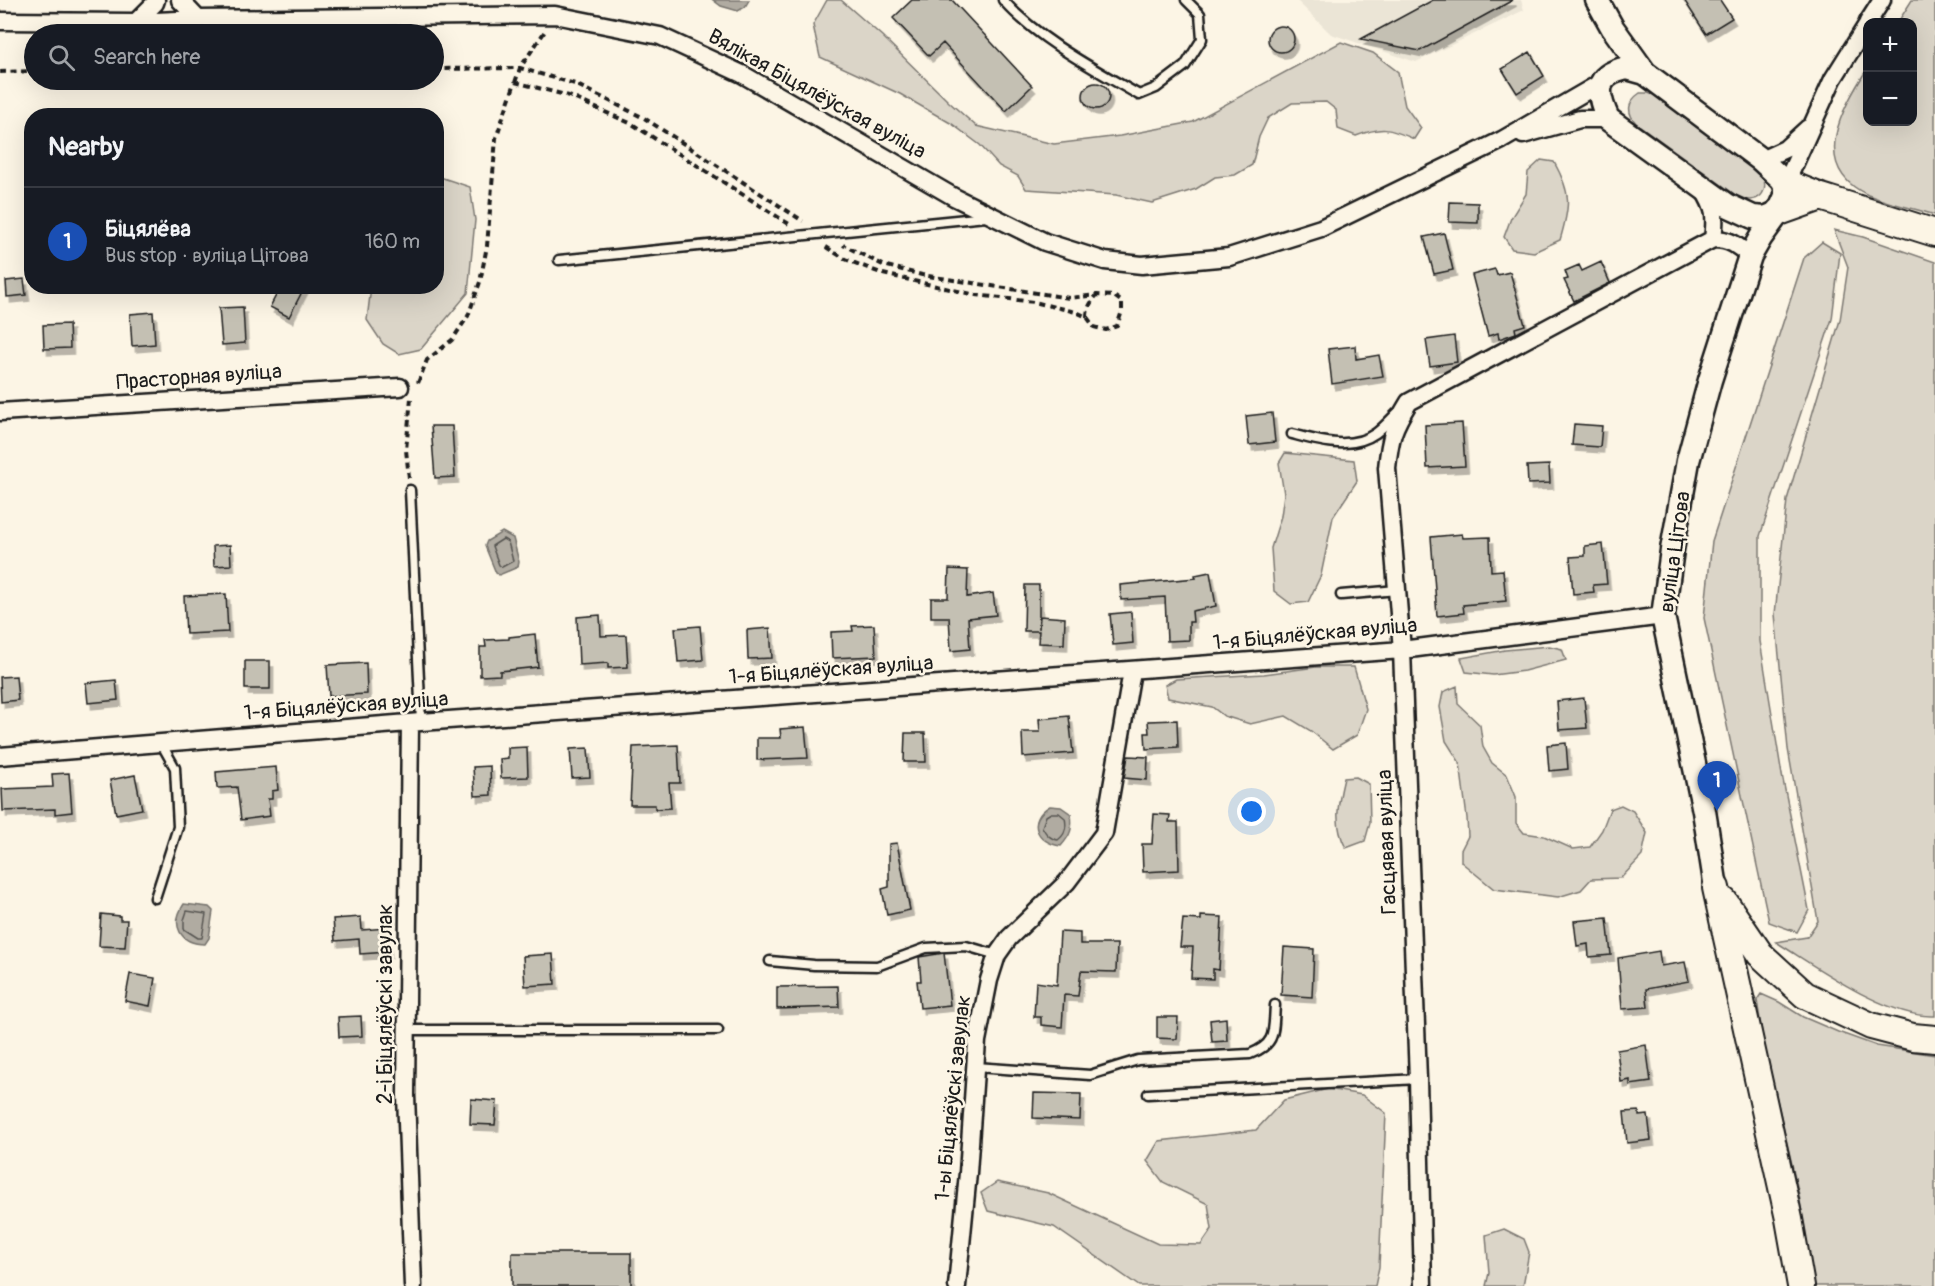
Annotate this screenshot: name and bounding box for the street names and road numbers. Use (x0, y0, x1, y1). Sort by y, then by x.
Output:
street label: Вялікая Біцялёўская вуліца (703, 23, 931, 165)
street label: Прасторная вуліца (115, 358, 283, 396)
street label: вуліца Цітова (1653, 490, 1697, 614)
street label: 1-я Біцялёўская вуліца (1212, 612, 1418, 656)
street label: 1-я Біцялёўская вуліца (728, 649, 934, 691)
street label: 1-я Біцялёўская вуліца (243, 685, 449, 727)
street label: Гасцявая вуліца (1371, 769, 1403, 915)
street label: 2-і Біцялёўскі завулак (372, 904, 399, 1104)
street label: 1-ы Біцялёўскі завулак (929, 994, 977, 1202)

